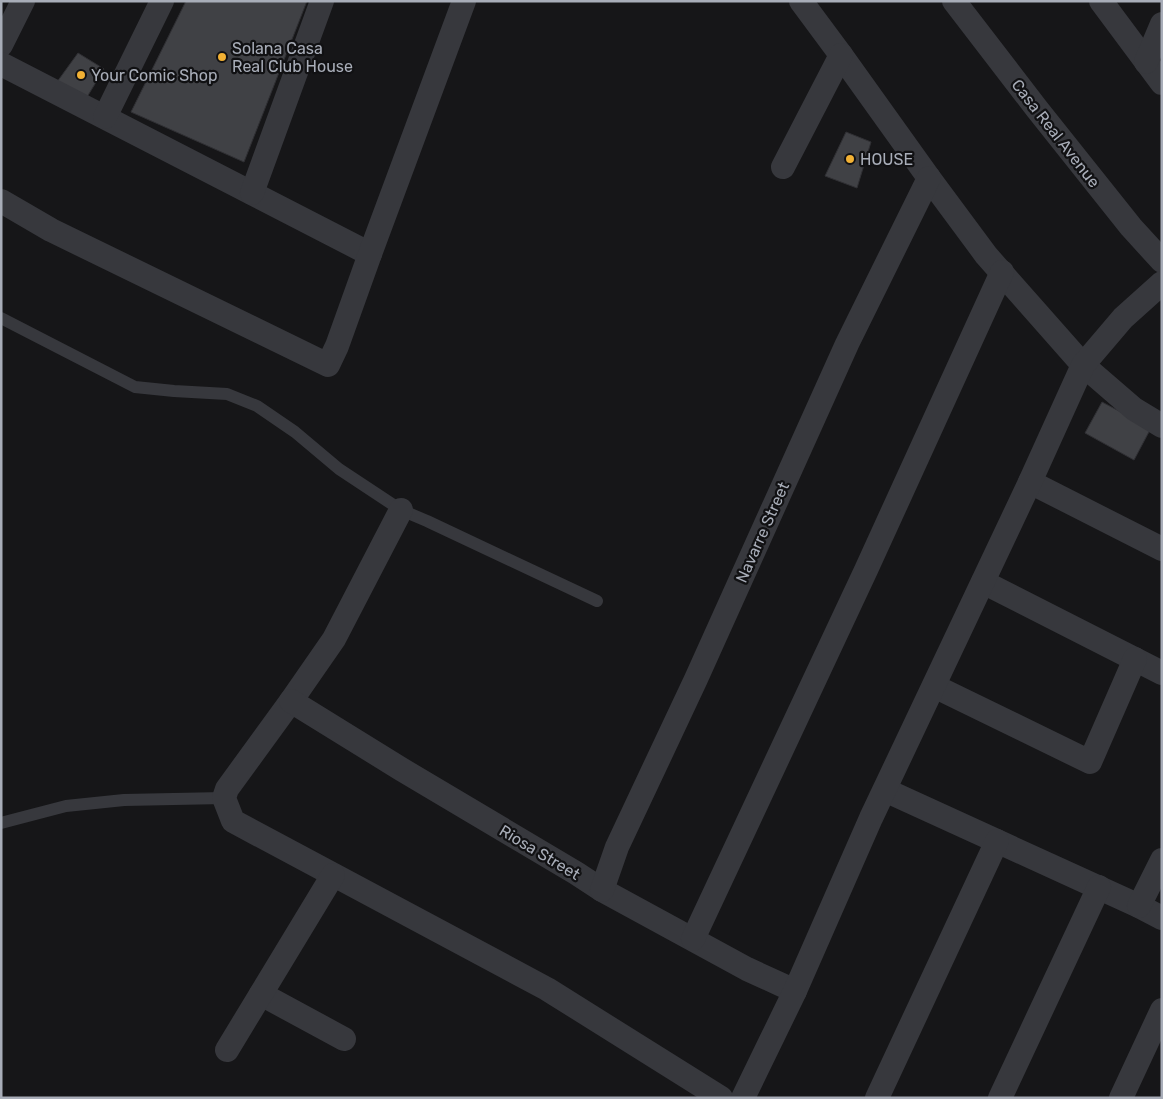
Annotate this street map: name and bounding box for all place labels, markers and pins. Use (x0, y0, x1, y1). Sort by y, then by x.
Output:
place label: Solana Casa Real Club House (232, 39, 353, 76)
marker: Solana Casa Real Club House (216, 51, 228, 63)
place label: Your Comic Shop (91, 66, 218, 85)
marker: Your Comic Shop (75, 69, 87, 81)
place label: HOUSE (860, 150, 913, 169)
marker: HOUSE (844, 153, 856, 165)

